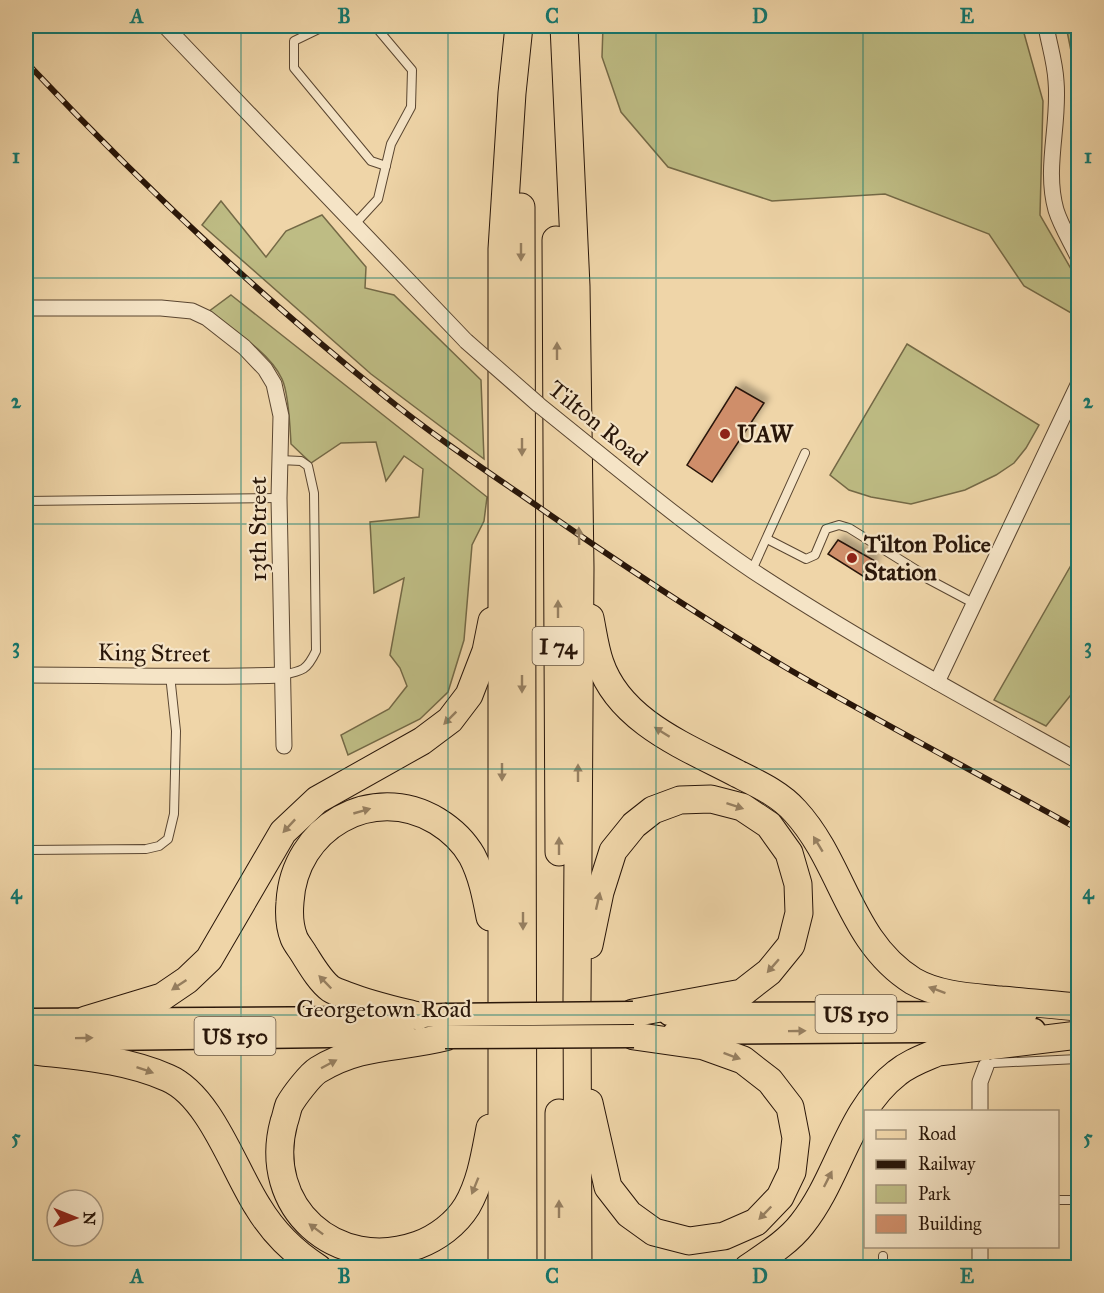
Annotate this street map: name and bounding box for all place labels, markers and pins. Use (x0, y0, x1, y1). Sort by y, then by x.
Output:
place label: UAW (737, 419, 794, 449)
marker: UAW (718, 427, 732, 441)
place label: Tilton Police Station (863, 529, 991, 587)
marker: Tilton Police Station (845, 551, 859, 565)

